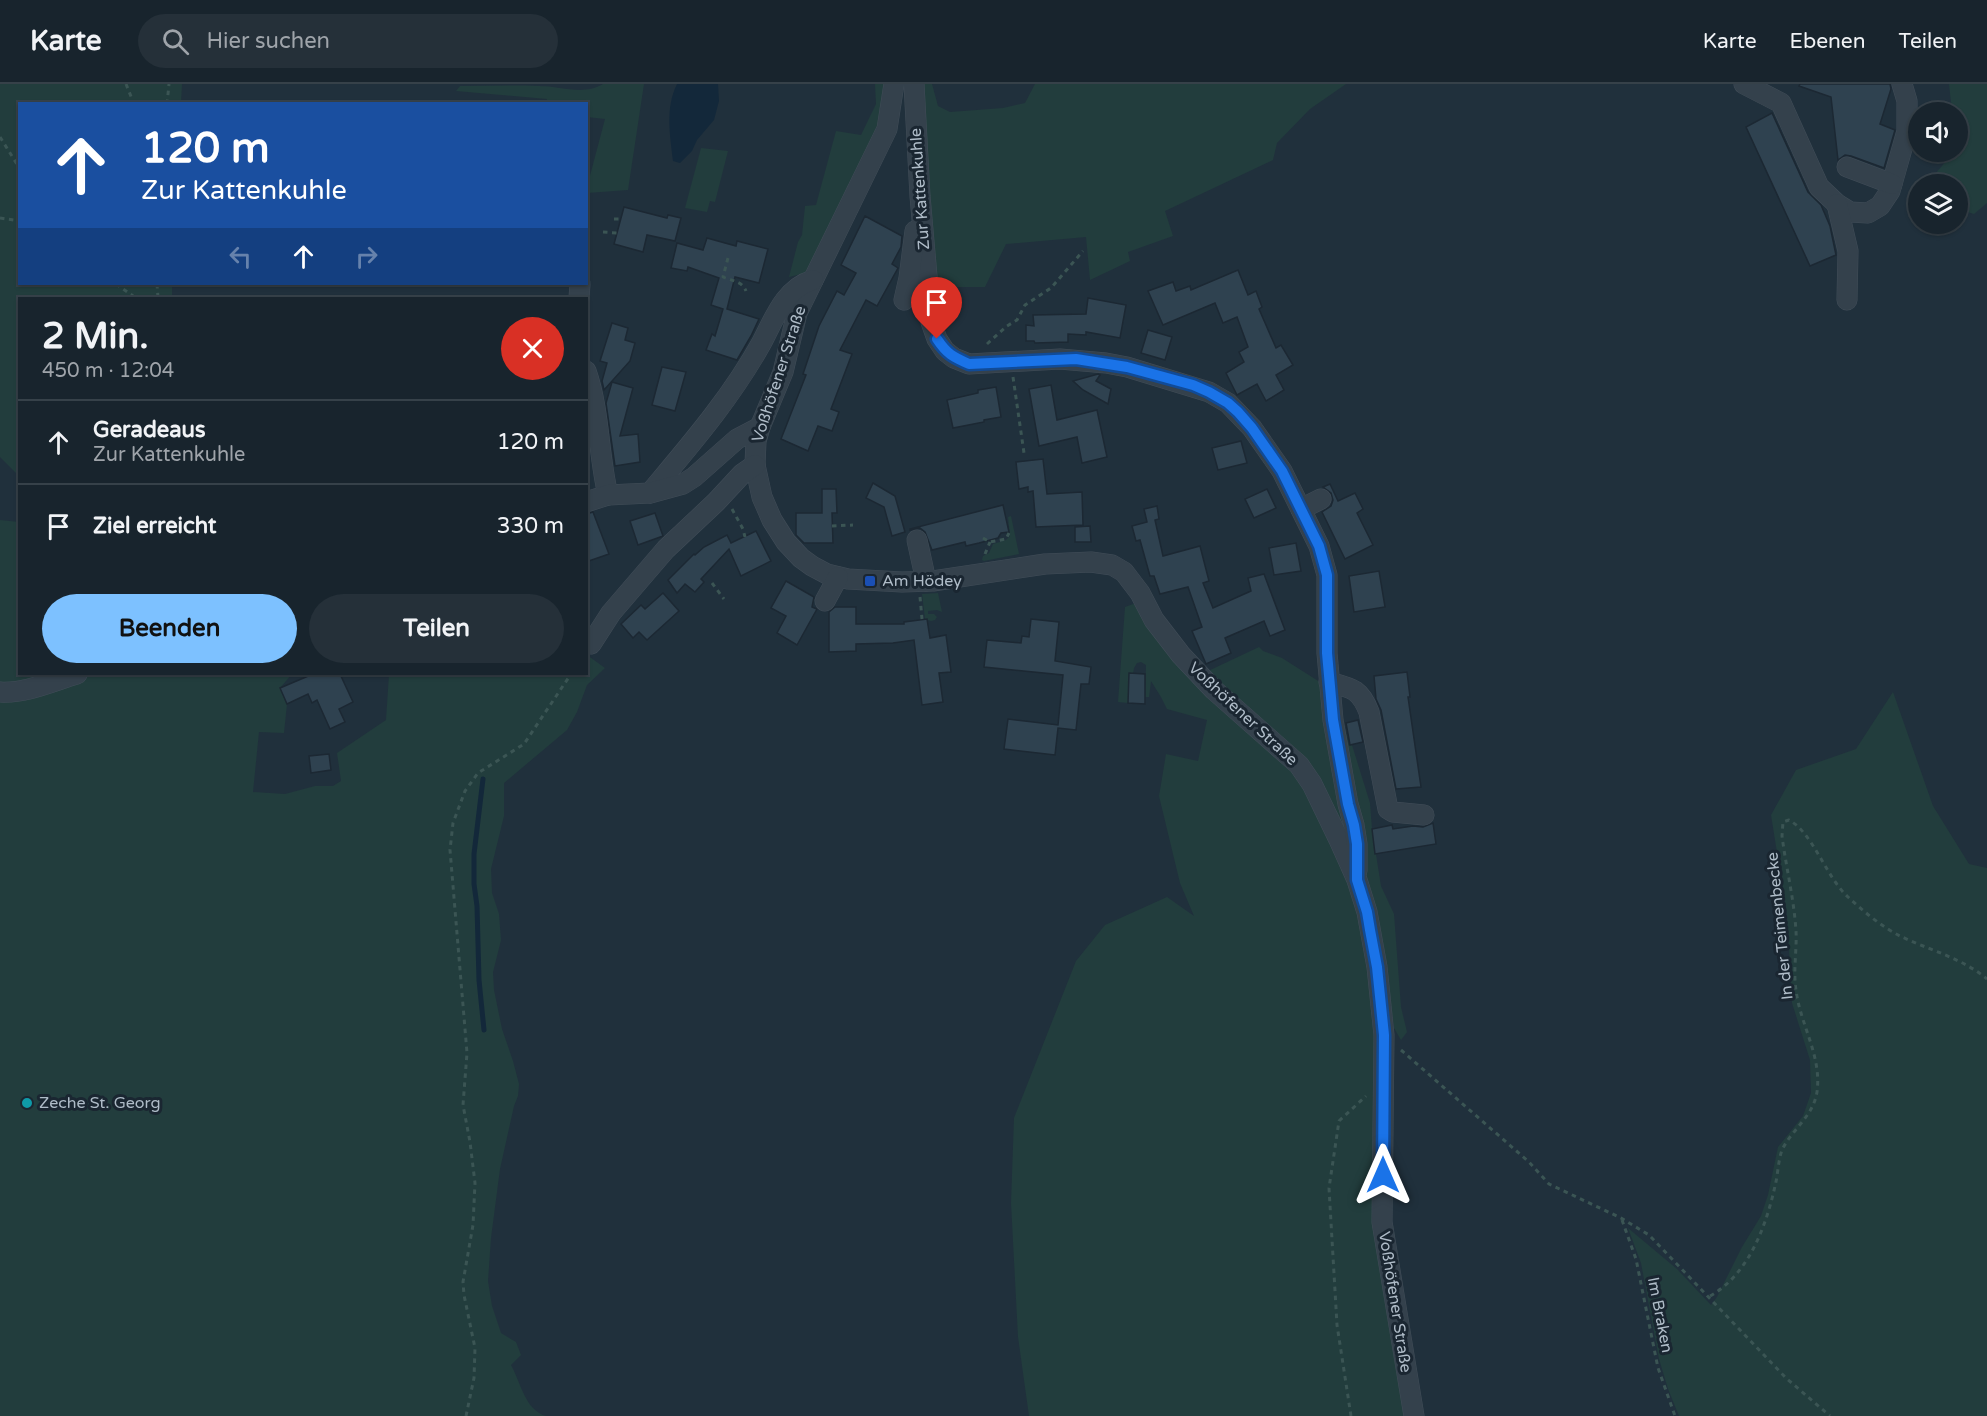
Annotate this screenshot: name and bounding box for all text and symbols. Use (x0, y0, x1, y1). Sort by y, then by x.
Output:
search box (138, 14, 558, 68)
text: Karte (30, 24, 102, 58)
icon: search (159, 25, 192, 58)
text: Hier suchen (207, 28, 330, 54)
text: Karte (1703, 29, 1757, 54)
text: Ebenen (1790, 29, 1866, 54)
text: Teilen (1899, 29, 1957, 54)
map controls (1908, 102, 1968, 234)
button: sound (1908, 102, 1968, 162)
text: 120 m (141, 123, 270, 174)
icon: ahead (42, 126, 120, 204)
street label: Zur Kattenkuhle (906, 127, 934, 251)
text: Zur Kattenkuhle (141, 174, 347, 207)
button: layers (1908, 174, 1968, 234)
icon: left (224, 240, 257, 273)
icon: ahead (287, 240, 320, 273)
icon: right (350, 240, 383, 273)
pin (911, 277, 962, 339)
icon: arrive (920, 286, 953, 319)
street label: Voßhöfener Straße (747, 303, 811, 445)
text: 2 Min. (42, 315, 149, 358)
button: close (501, 317, 564, 380)
text: 450 m · 12:04 (42, 359, 174, 383)
text: Geradeaus (93, 417, 205, 443)
icon: ahead (42, 426, 75, 459)
text: 120 m (497, 429, 564, 455)
text: Zur Kattenkuhle (93, 443, 245, 467)
icon: arrive (42, 510, 75, 543)
text: Ziel erreicht (93, 513, 216, 539)
text: 330 m (497, 513, 564, 539)
place label: Am Hödey (882, 571, 962, 591)
marker: Am Hödey (863, 574, 877, 588)
button: Beenden (42, 594, 297, 663)
button: Teilen (309, 594, 564, 663)
street label: Voßhöfener Straße (1184, 658, 1302, 770)
street label: In der Teimenbecke (1762, 851, 1798, 1001)
place label: Zeche St. Georg (39, 1093, 161, 1113)
marker: Zeche St. Georg (20, 1096, 34, 1110)
position arrow (1351, 1143, 1415, 1207)
street label: Voßhöfener Straße (1374, 1230, 1416, 1374)
street label: Im Braken (1643, 1275, 1677, 1355)

